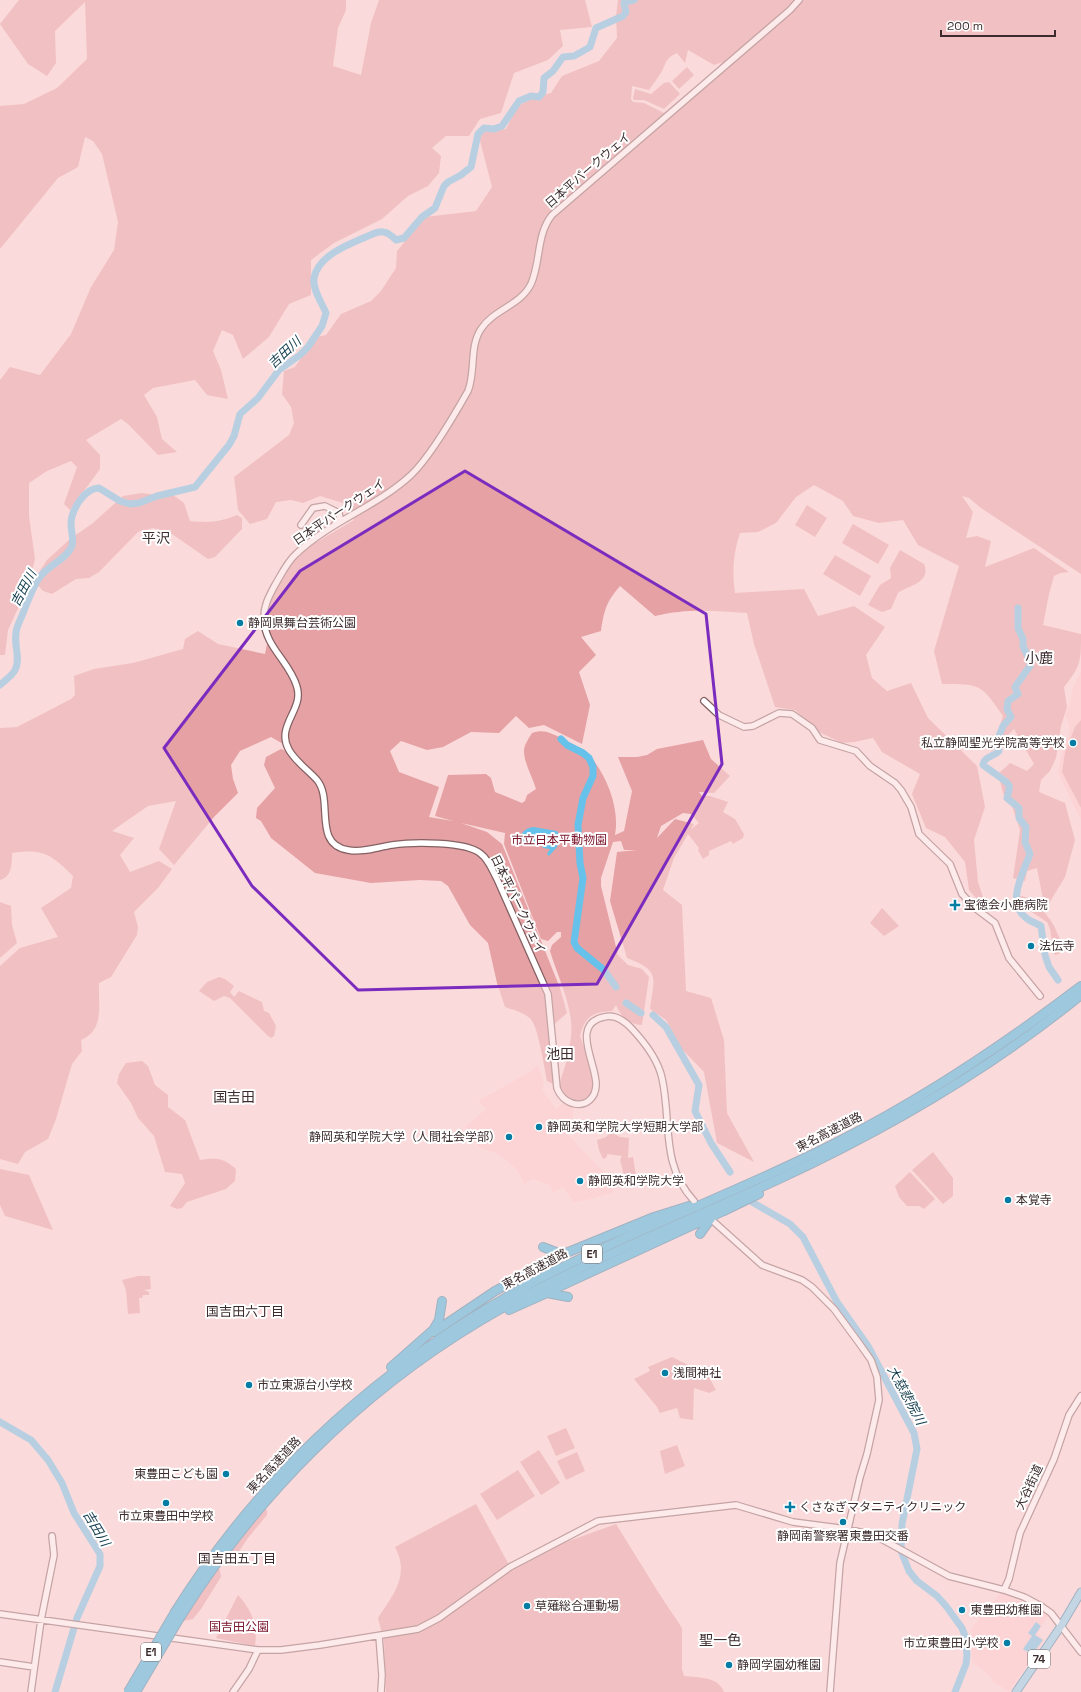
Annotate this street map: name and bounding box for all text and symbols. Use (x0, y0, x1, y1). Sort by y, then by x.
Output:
scale bar (941, 12, 1055, 38)
text: 200 m (947, 18, 983, 34)
street label: 日本平パークウェイ (542, 129, 634, 211)
water label: 吉田川 (264, 331, 306, 372)
street label: 日本平パークウェイ (290, 475, 388, 549)
district label: 平沢 (142, 529, 170, 547)
water label: 吉田川 (7, 565, 41, 609)
place label: 静岡県舞台芸術公園 (248, 615, 356, 631)
marker: 静岡県舞台芸術公園 (235, 618, 245, 628)
district label: 小鹿 (1025, 649, 1053, 667)
place label: 私立静岡聖光学院高等学校 (921, 735, 1065, 751)
marker: 私立静岡聖光学院高等学校 (1068, 738, 1078, 748)
park label: 市立日本平動物園 (511, 832, 607, 848)
street label: 日本平パークウェイ (487, 852, 549, 956)
place label: 宝徳会小鹿病院 (964, 897, 1048, 913)
marker: 宝徳会小鹿病院 (949, 899, 961, 911)
place label: 法伝寺 (1039, 938, 1075, 954)
marker: 法伝寺 (1026, 941, 1036, 951)
district label: 池田 (546, 1045, 574, 1063)
district label: 国吉田 (213, 1088, 255, 1106)
street label: 東名高速道路 (793, 1109, 865, 1155)
place label: 静岡英和学院大学短期大学部 (547, 1119, 703, 1135)
marker: 静岡英和学院大学短期大学部 (534, 1122, 544, 1132)
place label: 静岡英和学院大学（人間社会学部） (309, 1129, 501, 1145)
marker: 静岡英和学院大学（人間社会学部） (504, 1132, 514, 1142)
place label: 静岡英和学院大学 (588, 1173, 684, 1189)
marker: 静岡英和学院大学 (575, 1176, 585, 1186)
place label: 本覚寺 (1016, 1192, 1052, 1208)
marker: 本覚寺 (1003, 1195, 1013, 1205)
street label: 東名高速道路 (499, 1245, 571, 1293)
road number: E1 (582, 1245, 602, 1263)
district label: 国吉田六丁目 (206, 1303, 284, 1320)
water label: 大慈悲院川 (884, 1363, 930, 1430)
place label: 浅間神社 (673, 1365, 721, 1381)
marker: 浅間神社 (660, 1368, 670, 1378)
place label: 市立東源台小学校 (257, 1377, 353, 1393)
marker: 市立東源台小学校 (244, 1380, 254, 1390)
street label: 東名高速道路 (244, 1433, 304, 1497)
street label: 大谷街道 (1012, 1462, 1046, 1512)
place label: 東豊田こども園 (134, 1466, 218, 1482)
marker: 東豊田こども園 (221, 1469, 231, 1479)
marker: 市立東豊田中学校 (161, 1498, 171, 1508)
place label: くさなぎマタニティクリニック (799, 1499, 966, 1515)
marker: くさなぎマタニティクリニック (784, 1501, 796, 1513)
water label: 吉田川 (79, 1507, 115, 1551)
place label: 市立東豊田中学校 (118, 1508, 214, 1524)
marker: 静岡南警察署東豊田交番 (838, 1517, 848, 1527)
place label: 静岡南警察署東豊田交番 (777, 1528, 909, 1544)
district label: 国吉田五丁目 (198, 1550, 276, 1567)
place label: 草薙総合運動場 (535, 1598, 619, 1614)
marker: 草薙総合運動場 (522, 1601, 532, 1611)
place label: 東豊田幼稚園 (970, 1602, 1042, 1618)
marker: 東豊田幼稚園 (957, 1605, 967, 1615)
park label: 国吉田公園 (209, 1619, 269, 1635)
district label: 聖一色 (699, 1631, 741, 1649)
place label: 市立東豊田小学校 (903, 1635, 999, 1651)
marker: 市立東豊田小学校 (1002, 1638, 1012, 1648)
road number: E1 (141, 1643, 161, 1661)
road number: 74 (1028, 1650, 1050, 1668)
place label: 静岡学園幼稚園 (737, 1657, 821, 1673)
marker: 静岡学園幼稚園 (724, 1660, 734, 1670)

